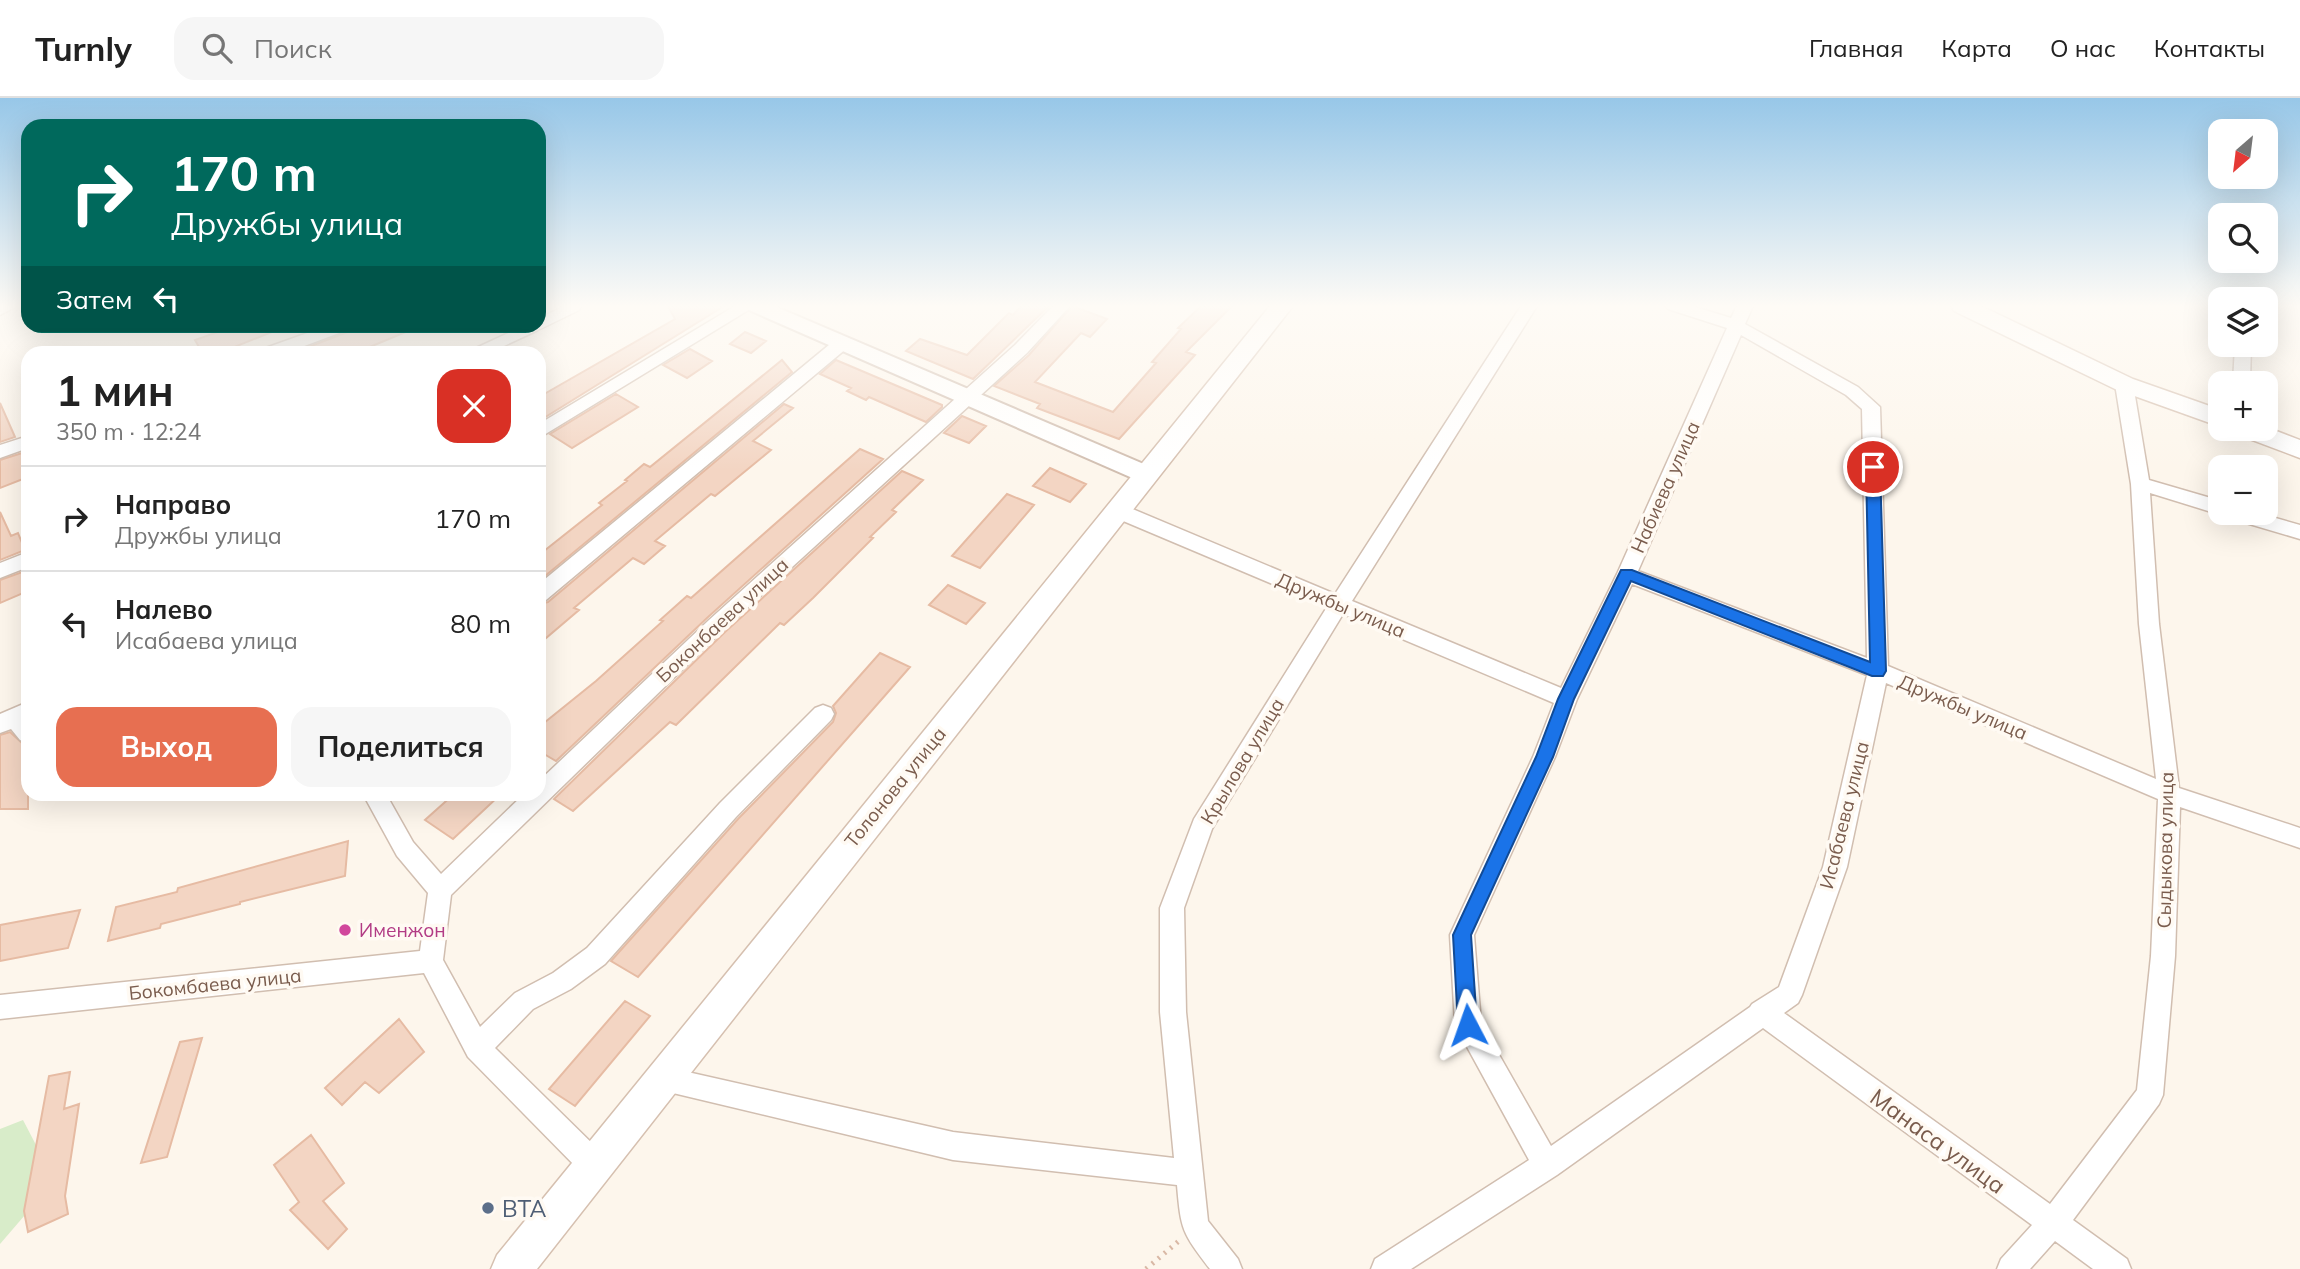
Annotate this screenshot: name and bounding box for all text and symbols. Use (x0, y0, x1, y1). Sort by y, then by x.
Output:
search box (174, 17, 664, 80)
text: Turnly (35, 28, 132, 69)
icon: search (198, 29, 236, 67)
text: Поиск (254, 32, 332, 65)
text: Главная (1809, 33, 1903, 63)
text: Карта (1941, 33, 2012, 63)
text: О нас (2050, 33, 2116, 63)
text: Контакты (2154, 33, 2265, 63)
north arrow (2208, 119, 2278, 189)
map controls (2208, 119, 2278, 525)
text: 170 m (171, 142, 317, 203)
icon: right (56, 147, 147, 238)
text: Дружбы улица (171, 203, 403, 243)
button: search (2208, 203, 2278, 273)
icon: left (147, 280, 185, 318)
text: Затем (56, 283, 133, 316)
button: layers (2208, 287, 2278, 357)
text: 1 мин (56, 364, 174, 417)
button: close (437, 369, 511, 443)
button: + (2208, 371, 2278, 441)
text: 350 m · 12:24 (56, 417, 201, 446)
street label: Набиева улица (1625, 417, 1705, 557)
pin (1843, 437, 1903, 497)
icon: arrive (1854, 448, 1892, 486)
button: − (2208, 455, 2278, 525)
text: Направо (115, 488, 231, 521)
icon: right (56, 500, 94, 538)
text: 170 m (435, 502, 511, 535)
text: Дружбы улица (115, 521, 282, 550)
street label: Боконбаева улица (651, 552, 793, 688)
street label: Дружбы улица (1273, 567, 1409, 643)
text: Налево (115, 593, 213, 626)
icon: left (56, 605, 94, 643)
text: 80 m (450, 607, 511, 640)
text: Исабаева улица (115, 626, 298, 655)
street label: Дружбы улица (1895, 669, 2031, 745)
street label: Крылова улица (1195, 694, 1289, 828)
button: Выход (56, 707, 277, 787)
button: Поделиться (291, 707, 511, 787)
street label: Толонова улица (839, 722, 951, 852)
street label: Исабаева улица (1814, 739, 1874, 891)
street label: Сыдыкова улица (2152, 771, 2178, 929)
place label: Именжон (359, 918, 446, 942)
marker: Именжон (337, 922, 353, 938)
street label: Бокомбаева улица (127, 963, 303, 1005)
position arrow (1431, 988, 1505, 1062)
street label: Манаса улица (1865, 1082, 2011, 1200)
place label: BTA (502, 1194, 547, 1223)
marker: BTA (480, 1200, 496, 1216)

